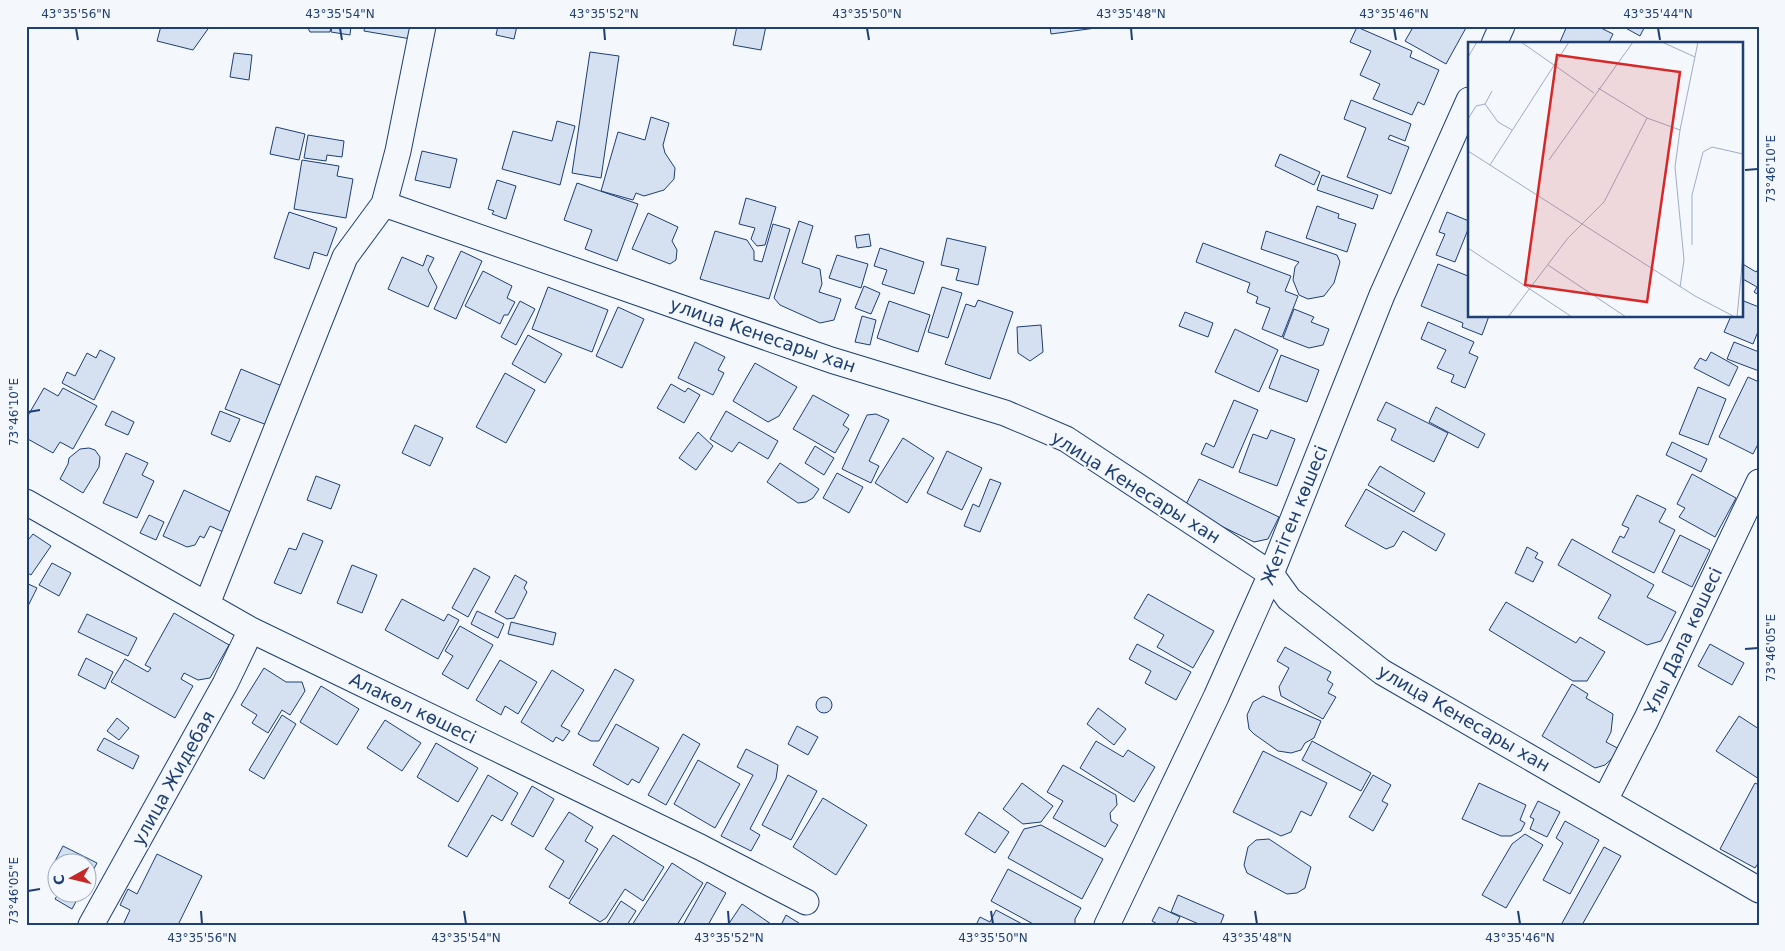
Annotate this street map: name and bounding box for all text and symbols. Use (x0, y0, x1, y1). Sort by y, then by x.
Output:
text: 43°35'56"N (41, 7, 111, 21)
text: 43°35'54"N (305, 7, 375, 21)
text: 43°35'52"N (569, 7, 639, 21)
text: 43°35'50"N (832, 7, 902, 21)
text: 43°35'48"N (1096, 7, 1166, 21)
text: 43°35'46"N (1359, 7, 1429, 21)
text: 43°35'44"N (1623, 7, 1693, 21)
inset map (1468, 42, 1742, 318)
text: 73°46'10"E (1764, 135, 1778, 203)
street label: улица Кенесары хан (667, 293, 859, 377)
text: 73°46'10"E (7, 378, 21, 446)
street label: улица Кенесары хан (1048, 426, 1224, 548)
street label: Жетіген көшесі (1256, 442, 1332, 588)
street label: Ұлы Дала көшесі (1639, 564, 1726, 719)
text: 73°46'05"E (1764, 614, 1778, 682)
street label: улица Кенесары хан (1374, 660, 1554, 776)
street label: Алакөл көшесі (346, 668, 480, 748)
street label: улица Жидебая (127, 707, 219, 849)
north arrow (48, 854, 98, 904)
text: 73°46'05"E (7, 857, 21, 925)
text: С (50, 874, 68, 886)
text: 43°35'56"N (167, 931, 237, 945)
text: 43°35'54"N (431, 931, 501, 945)
text: 43°35'52"N (694, 931, 764, 945)
text: 43°35'50"N (958, 931, 1028, 945)
text: 43°35'48"N (1222, 931, 1292, 945)
text: 43°35'46"N (1485, 931, 1555, 945)

